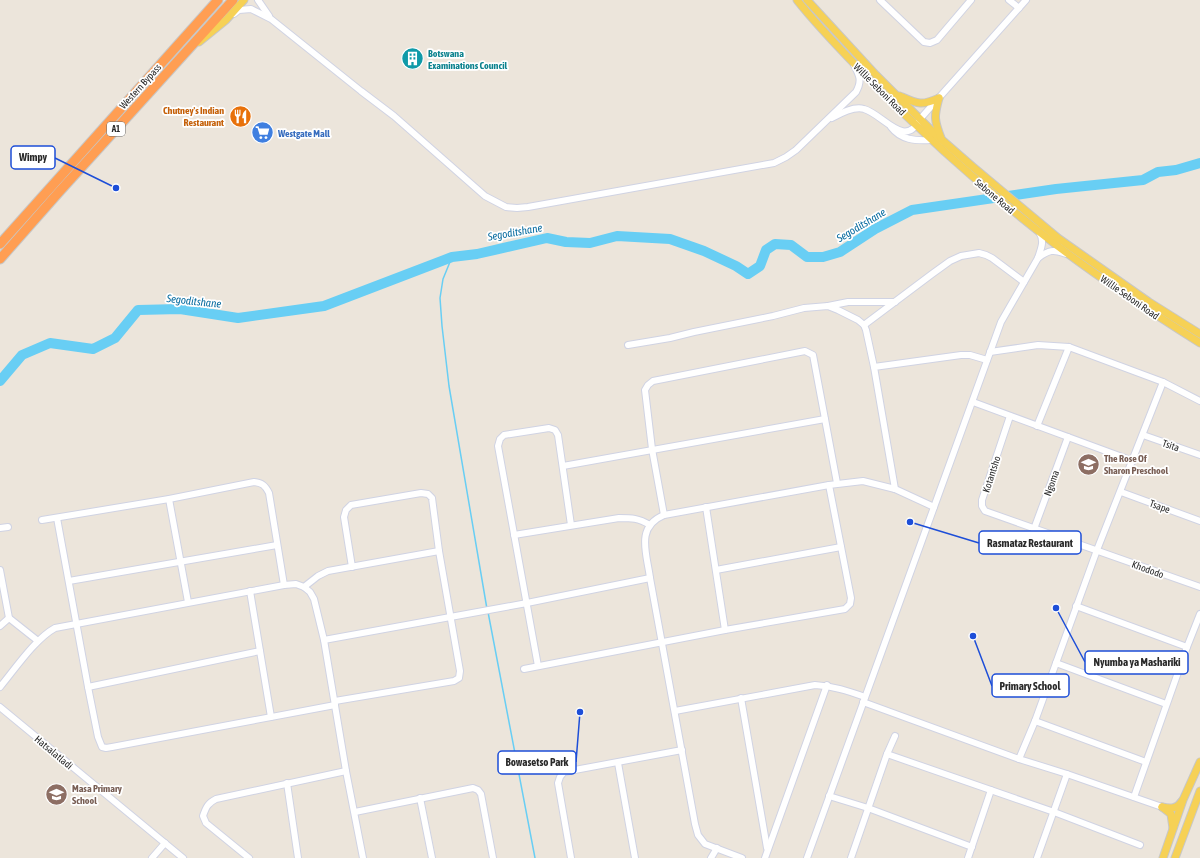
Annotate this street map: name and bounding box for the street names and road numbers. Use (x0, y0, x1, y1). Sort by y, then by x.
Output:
street label: Western Bypass (117, 61, 164, 111)
street label: Willie Seboni Road (851, 61, 908, 118)
road number: A1 (107, 122, 125, 136)
street label: Sebone Road (973, 177, 1017, 216)
street label: Willie Seboni Road (1098, 273, 1161, 322)
street label: Tsita (1161, 437, 1181, 454)
street label: Kotantsho (980, 454, 1003, 494)
street label: Ngoma (1042, 468, 1061, 498)
street label: Tsape (1148, 498, 1172, 515)
street label: Khododo (1130, 559, 1166, 580)
street label: Hatsalatladi (33, 733, 75, 771)

